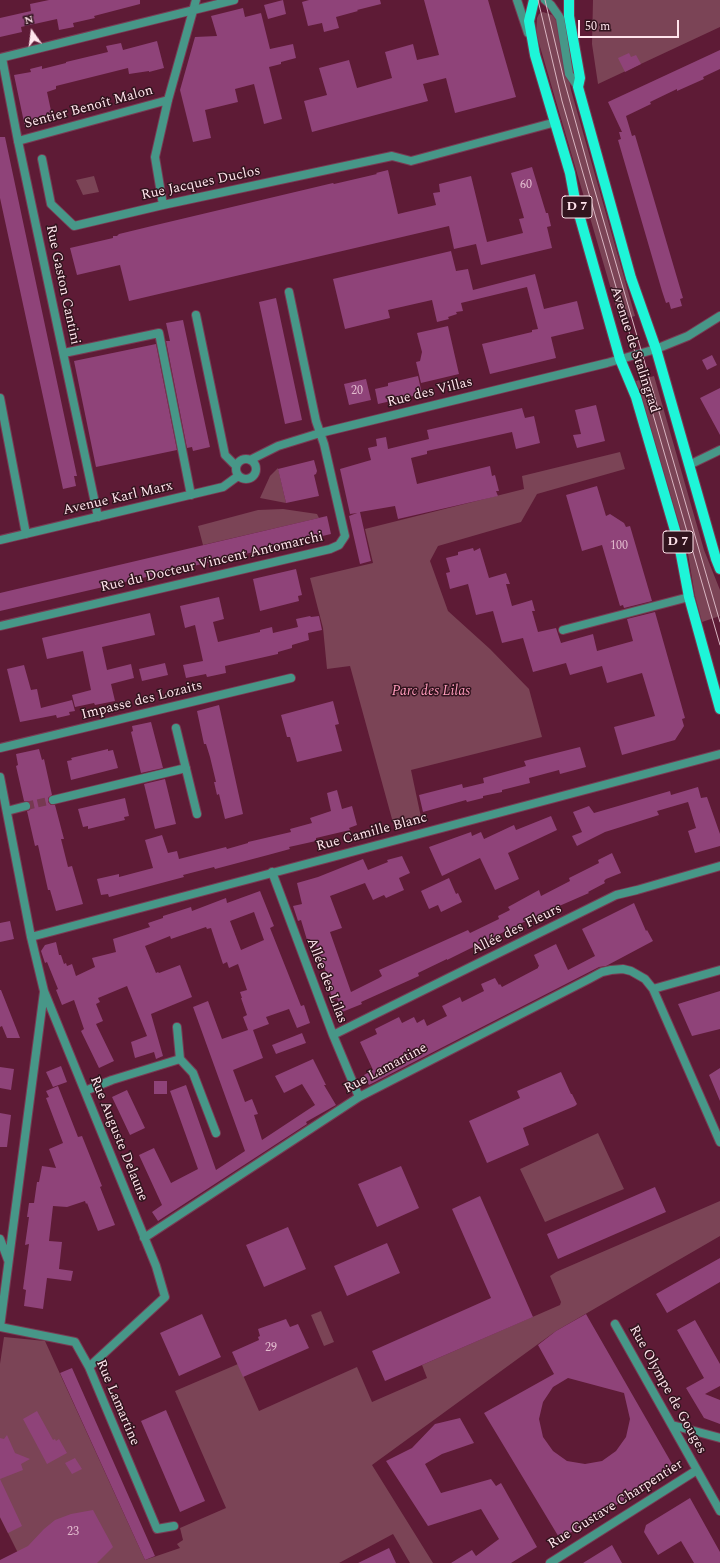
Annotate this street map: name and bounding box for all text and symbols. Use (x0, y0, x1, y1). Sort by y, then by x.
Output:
text: N (23, 11, 35, 29)
north arrow (12, 12, 52, 52)
scale bar (580, 12, 681, 38)
text: 50 m (585, 17, 610, 36)
street label: Sentier Benoît Malon (23, 83, 155, 133)
street label: Rue Jacques Duclos (140, 163, 262, 205)
house number: 60 (520, 179, 532, 193)
road number: D 7 (562, 196, 592, 218)
street label: Rue Gaston Cantini (41, 224, 83, 346)
street label: Avenue de Stalingrad (606, 285, 662, 415)
street label: Rue des Villas (386, 374, 474, 412)
house number: 20 (351, 385, 363, 399)
street label: Avenue Karl Marx (61, 478, 175, 520)
street label: Rue du Docteur Vincent Antomarchi (99, 529, 325, 597)
road number: D 7 (663, 531, 693, 553)
house number: 100 (610, 540, 628, 554)
street label: Impasse des Lozaits (80, 678, 204, 724)
park label: Parc des Lilas (392, 684, 470, 700)
street label: Rue Camille Blanc (315, 810, 429, 856)
street label: Allée des Fleurs (469, 901, 565, 959)
street label: Allée des Lilas (302, 936, 350, 1026)
street label: Rue Lamartine (342, 1040, 430, 1098)
street label: Rue Auguste Delaune (85, 1074, 151, 1204)
street label: Rue Olympe de Gouges (625, 1323, 709, 1457)
house number: 29 (265, 1342, 277, 1356)
street label: Rue Lamartine (91, 1358, 143, 1448)
street label: Rue Gustave Charpentier (545, 1457, 687, 1553)
house number: 23 (67, 1526, 79, 1540)

